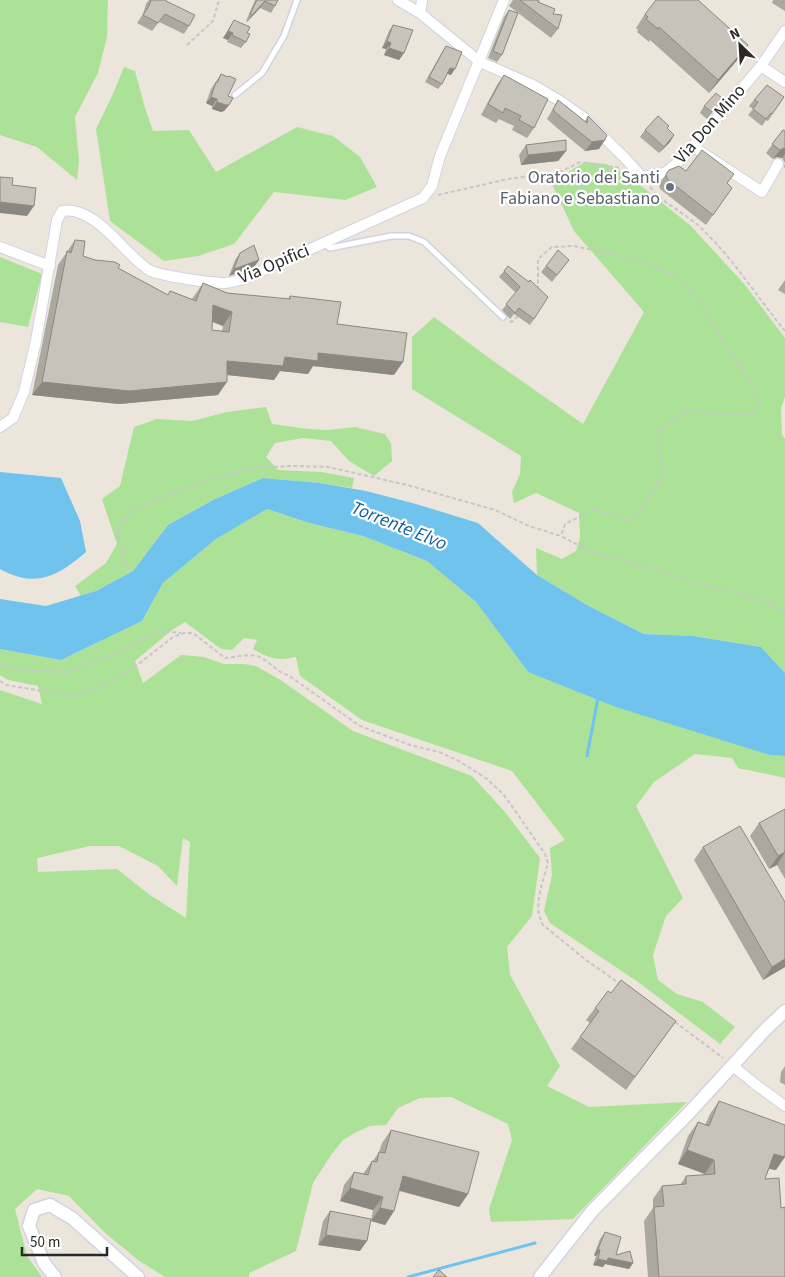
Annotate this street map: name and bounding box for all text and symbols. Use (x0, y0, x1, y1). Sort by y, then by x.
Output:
north arrow (715, 20, 765, 70)
text: N (726, 23, 743, 45)
street label: Via Don Mino (668, 79, 752, 169)
place label: Oratorio dei Santi Fabiano e Sebastiano (500, 165, 660, 211)
marker: Oratorio dei Santi Fabiano e Sebastiano (664, 181, 676, 193)
street label: Via Opifici (235, 238, 313, 290)
water label: Torrente Elvo (347, 495, 451, 558)
scale bar (22, 1224, 108, 1256)
text: 50 m (30, 1232, 60, 1253)

